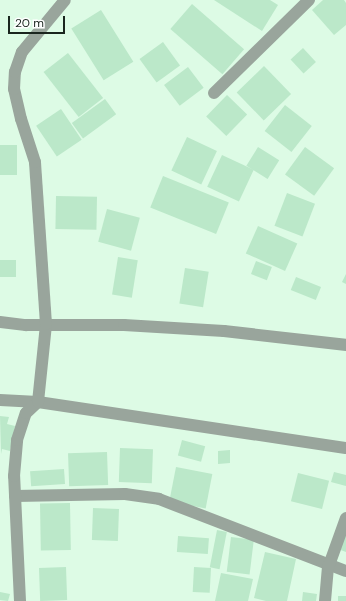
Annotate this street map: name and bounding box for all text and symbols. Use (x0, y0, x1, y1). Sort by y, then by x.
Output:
scale bar (10, 8, 67, 34)
text: 20 m (15, 15, 44, 31)

